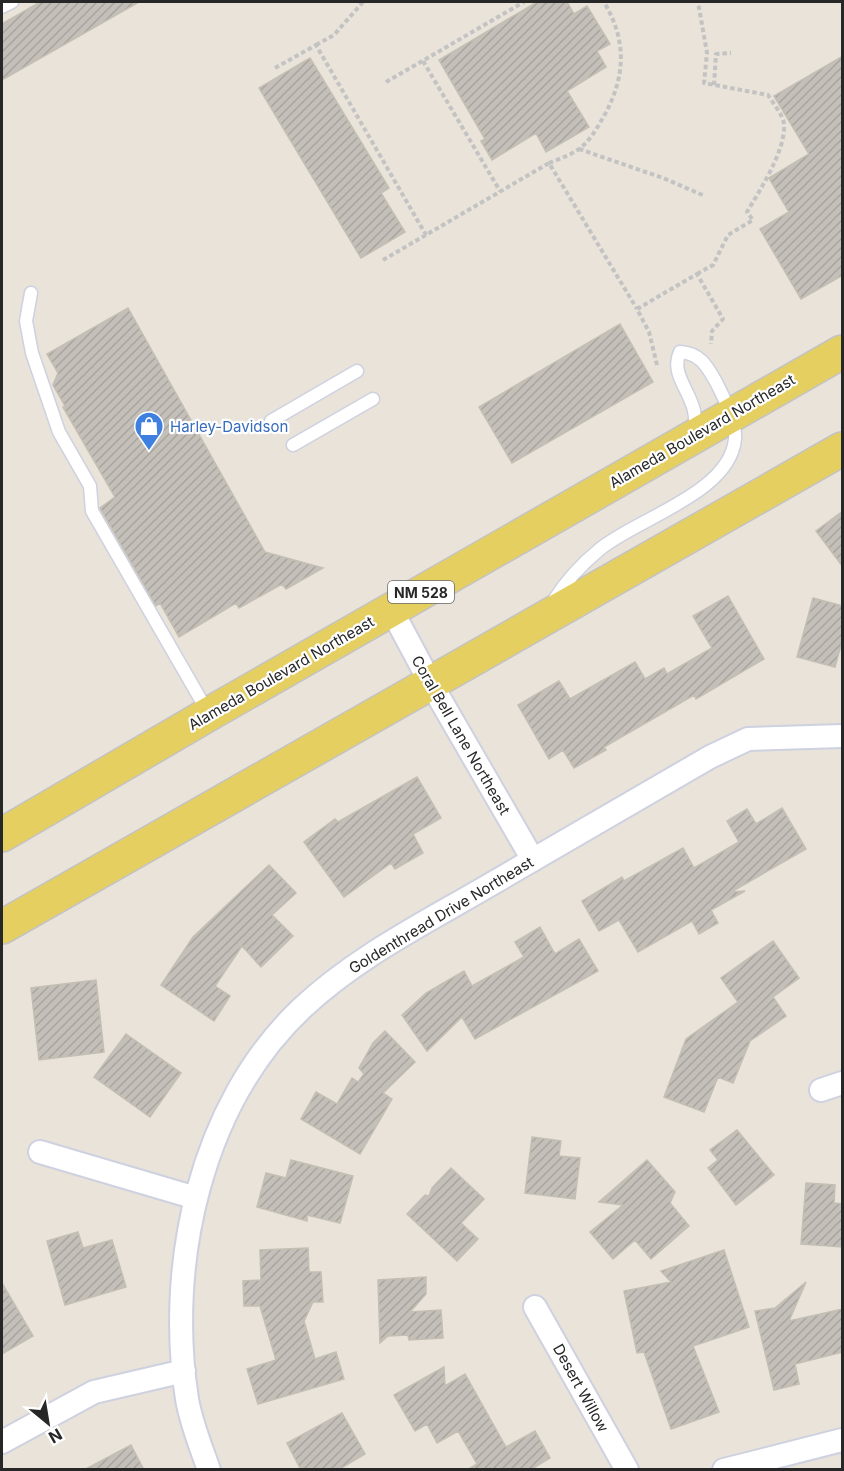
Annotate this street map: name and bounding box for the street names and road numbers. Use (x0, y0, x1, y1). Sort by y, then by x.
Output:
street label: Alameda Boulevard Northeast (606, 370, 798, 492)
road number: NM 528 (388, 581, 454, 603)
street label: Alameda Boulevard Northeast (185, 612, 377, 734)
street label: Coral Bell Lane Northeast (408, 652, 514, 818)
street label: Goldenthread Drive Northeast (345, 852, 537, 978)
street label: Desert Willow (549, 1341, 613, 1435)

